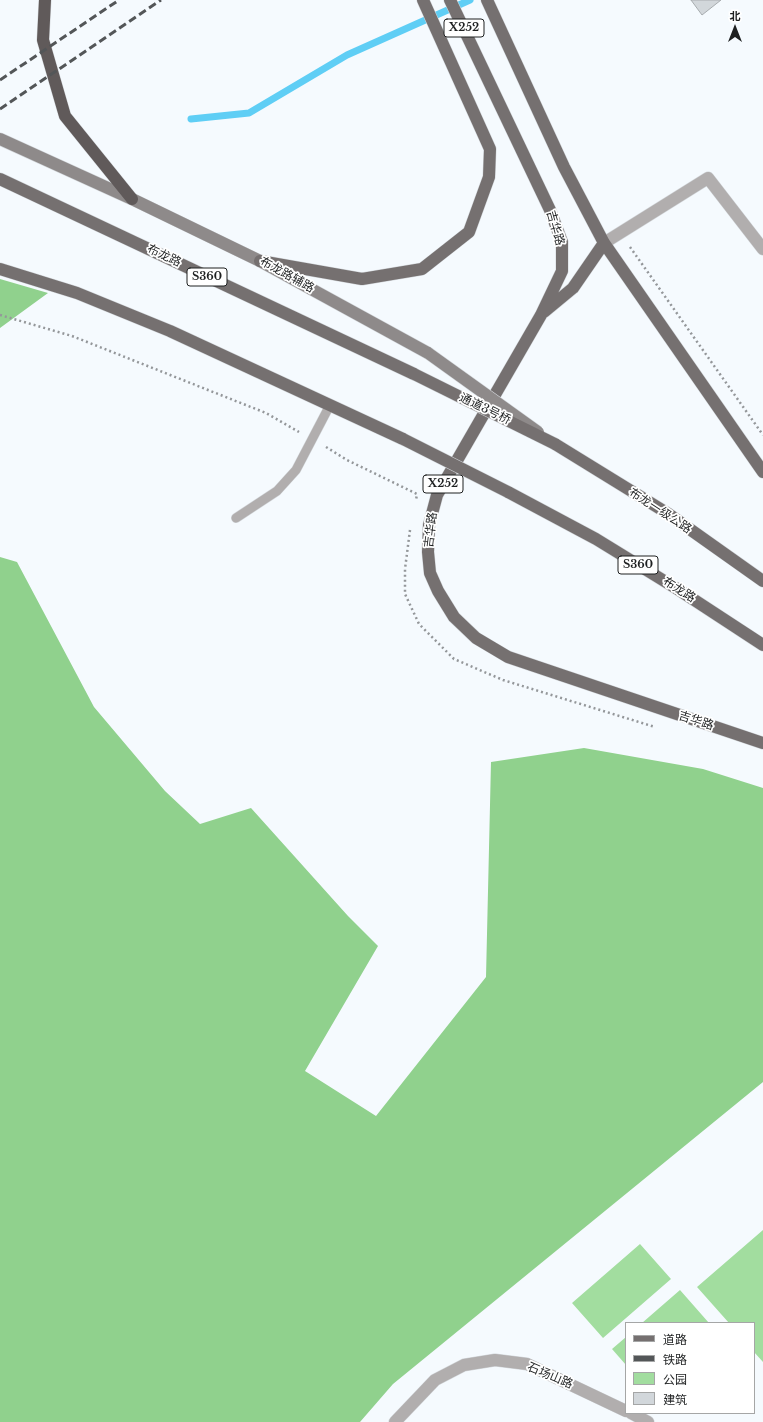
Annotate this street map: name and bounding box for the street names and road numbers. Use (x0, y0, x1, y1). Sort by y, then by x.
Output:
road number: X252 (444, 19, 484, 37)
street label: 吉华路 (543, 209, 567, 247)
street label: 布龙路 (145, 242, 183, 270)
street label: 布龙路辅路 (257, 254, 317, 296)
road number: S360 (187, 268, 227, 286)
street label: 通道3号桥 (457, 390, 513, 428)
road number: X252 (423, 475, 463, 493)
street label: 布龙一级公路 (626, 485, 694, 537)
street label: 吉华路 (422, 511, 440, 549)
road number: S360 (618, 556, 658, 574)
street label: 布龙路 (660, 574, 698, 606)
street label: 吉华路 (677, 709, 715, 733)
street label: 石场山路 (525, 1360, 575, 1392)

